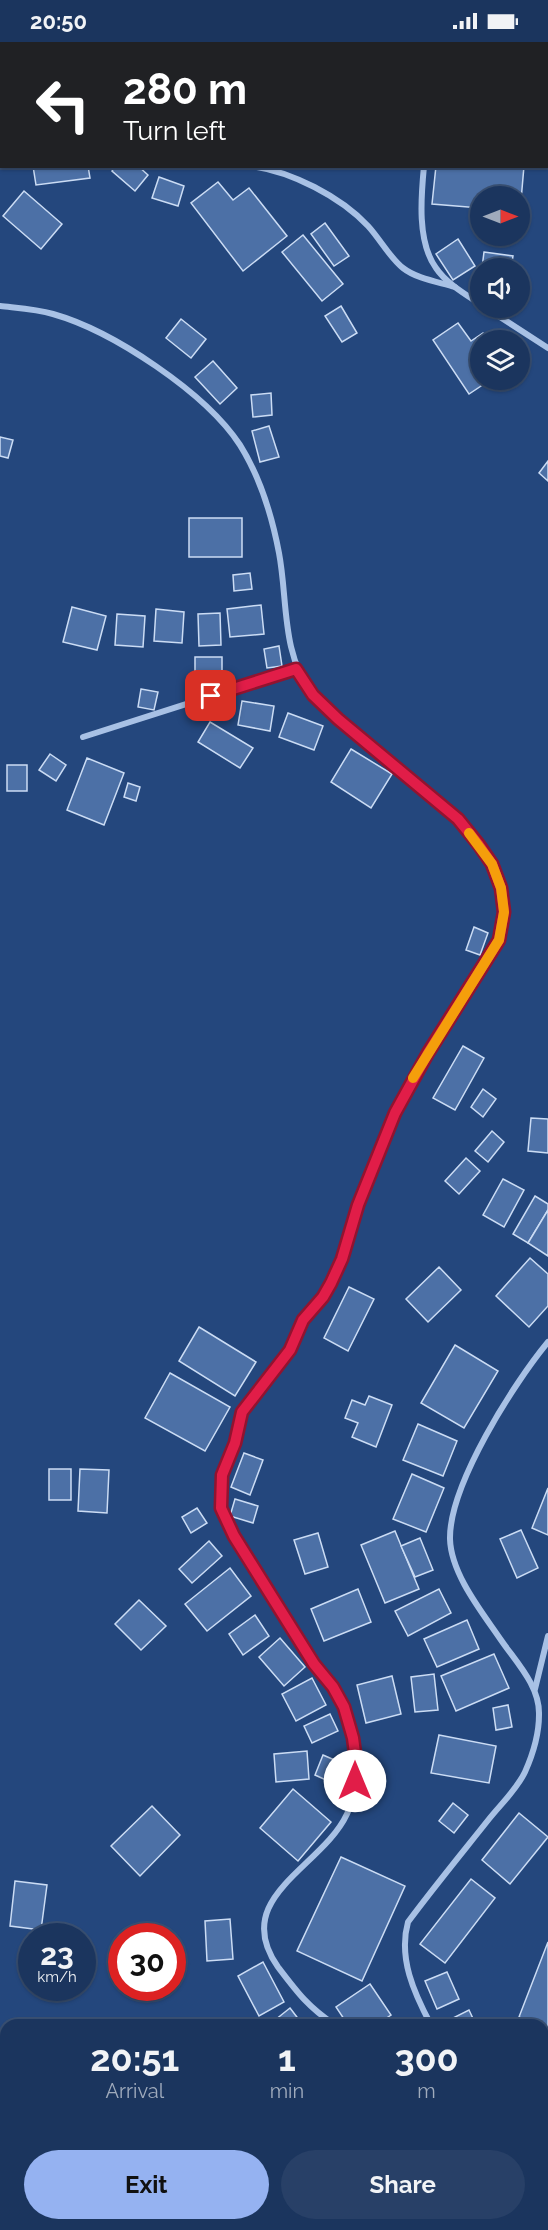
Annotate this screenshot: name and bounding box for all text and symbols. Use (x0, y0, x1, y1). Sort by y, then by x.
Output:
text: 20:50 (30, 8, 87, 34)
text: 280 m (123, 65, 247, 114)
icon: left (24, 66, 102, 144)
text: Turn left (123, 115, 226, 146)
north arrow (470, 186, 530, 246)
map controls (470, 186, 530, 390)
button: sound (470, 258, 530, 318)
button: layers (470, 330, 530, 390)
pin (185, 670, 236, 721)
icon: arrive (194, 679, 227, 712)
position arrow (323, 1749, 387, 1813)
speed limit sign: 30 (108, 1923, 186, 2001)
text: 23 (40, 1937, 74, 1972)
text: km/h (37, 1968, 77, 1986)
text: 20:51 (90, 2037, 179, 2079)
text: 1 (278, 2037, 296, 2079)
text: 300 (394, 2037, 459, 2079)
text: Arrival (105, 2079, 164, 2103)
text: min (270, 2079, 304, 2103)
text: m (417, 2079, 436, 2103)
button: Exit (24, 2150, 269, 2219)
button: Share (281, 2150, 525, 2219)

